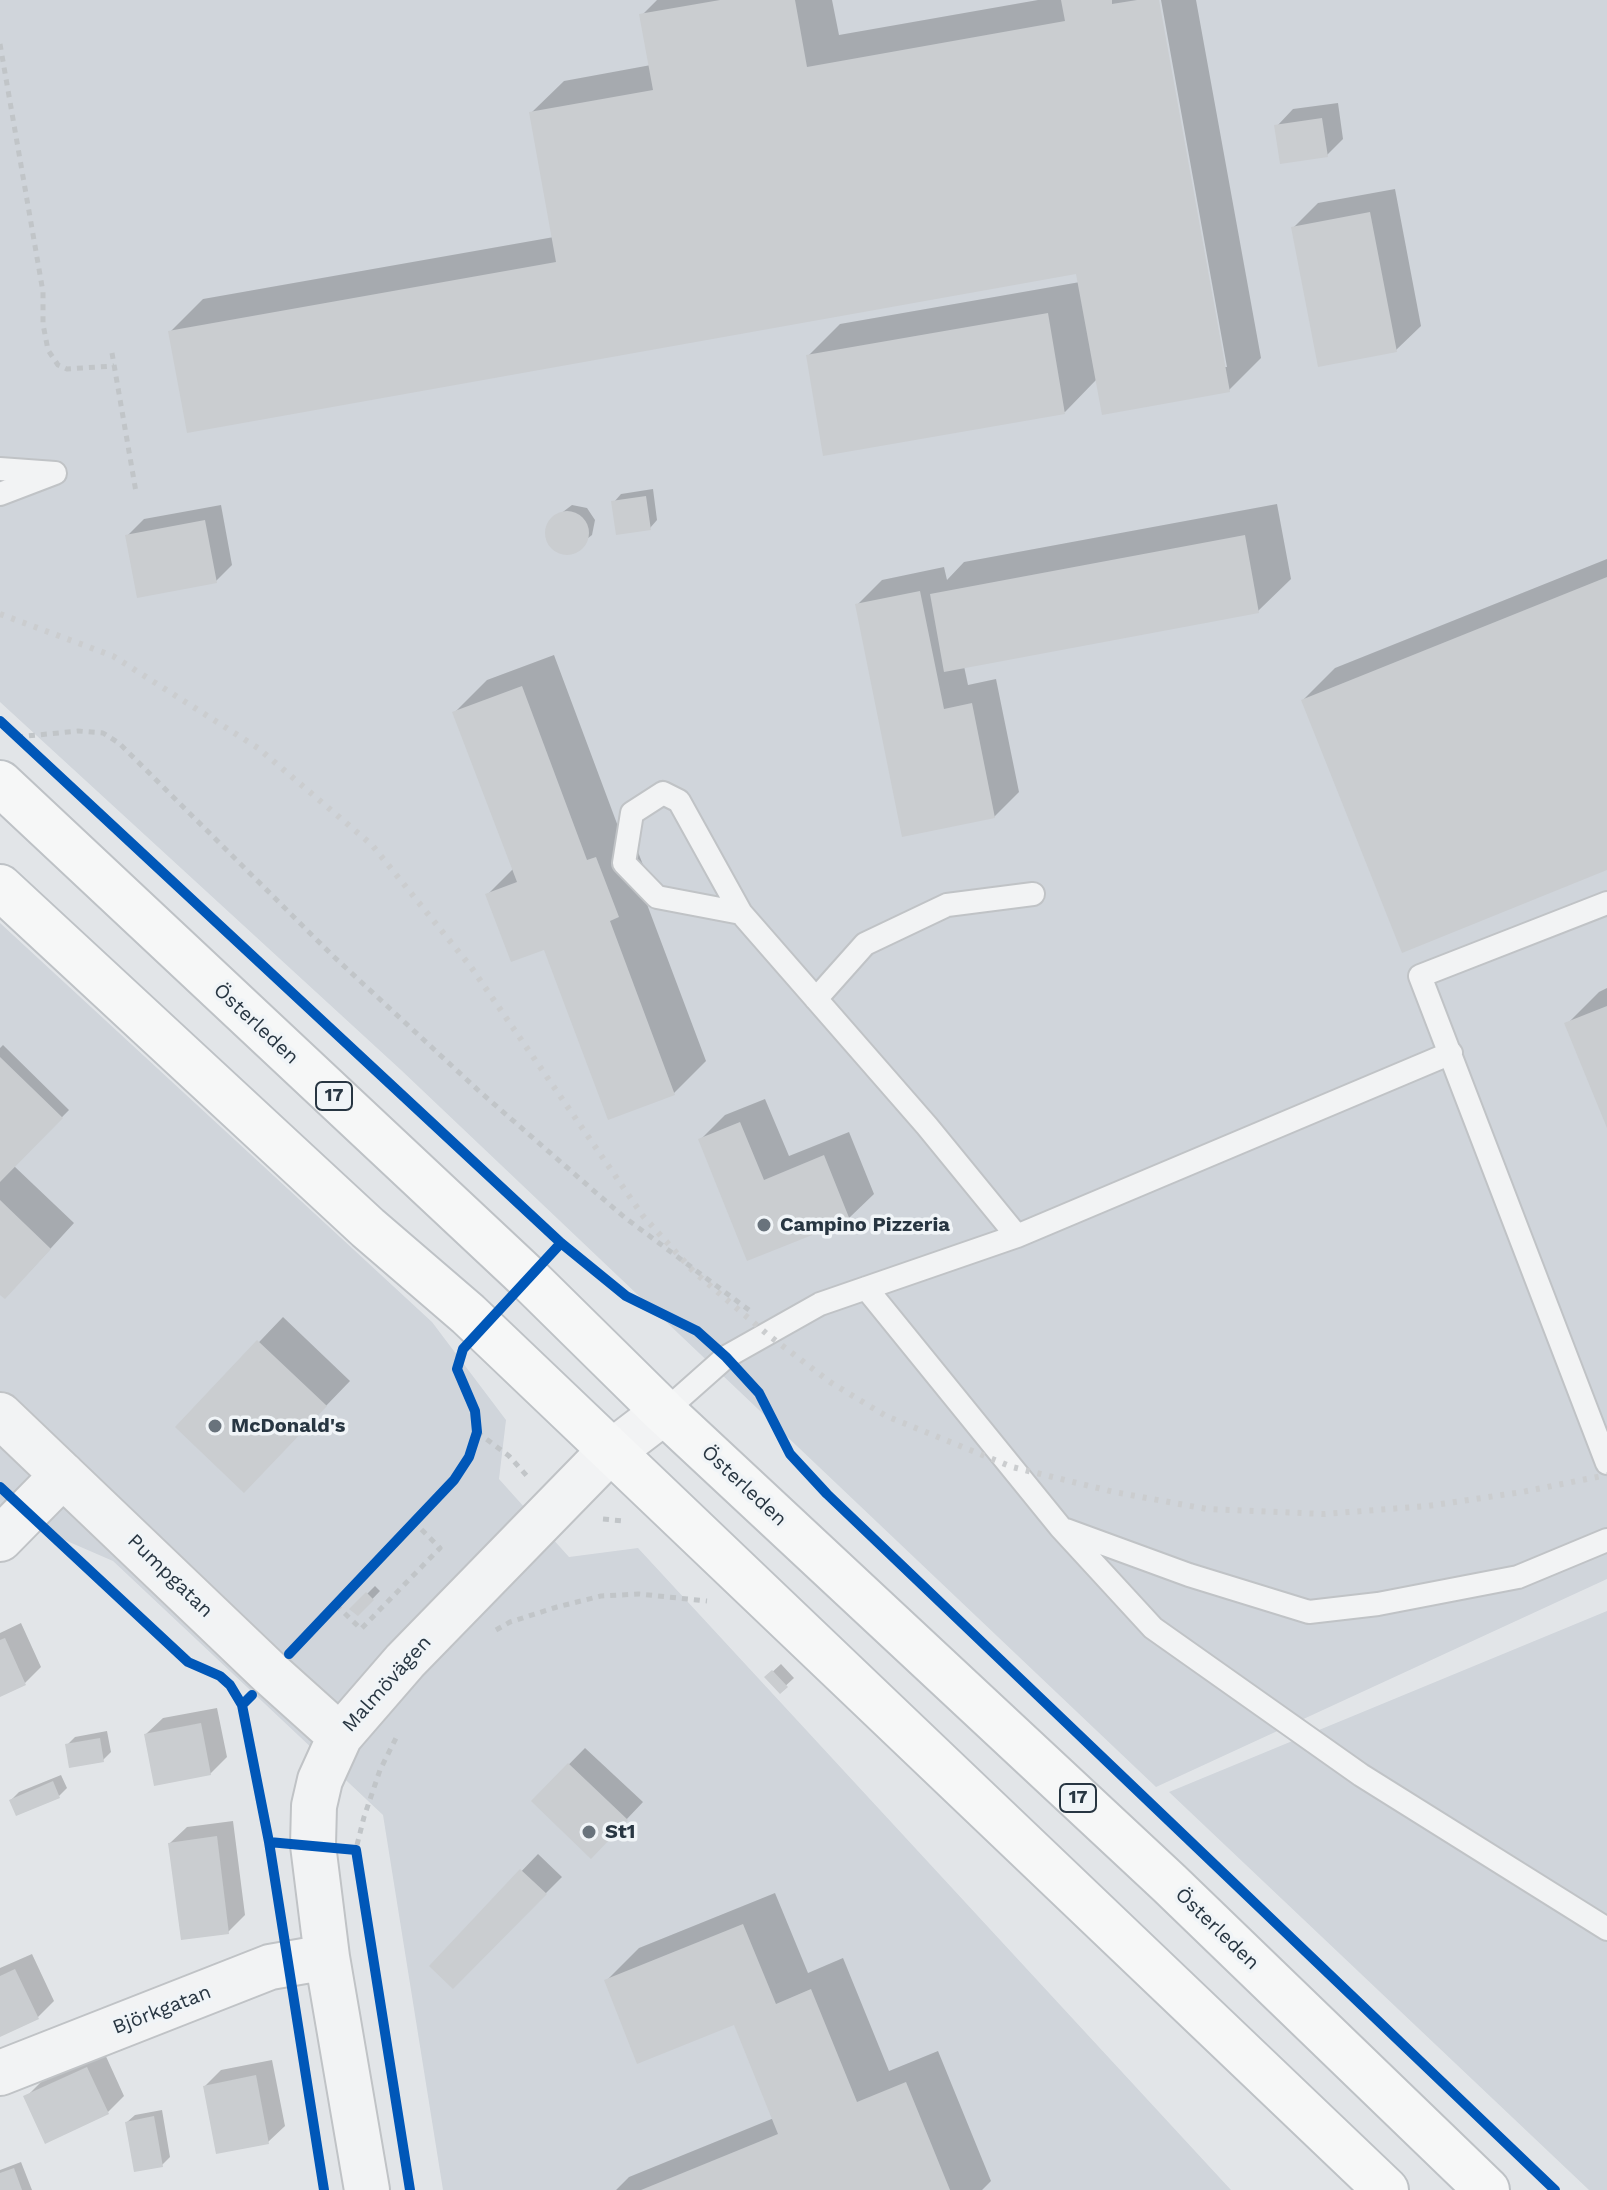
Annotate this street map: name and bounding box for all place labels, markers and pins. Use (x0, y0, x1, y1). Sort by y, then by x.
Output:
place label: Campino Pizzeria (780, 1213, 950, 1237)
marker: Campino Pizzeria (755, 1216, 773, 1234)
place label: McDonald's (231, 1414, 345, 1438)
marker: McDonald's (206, 1417, 224, 1435)
place label: St1 (605, 1820, 635, 1844)
marker: St1 (580, 1823, 598, 1841)

